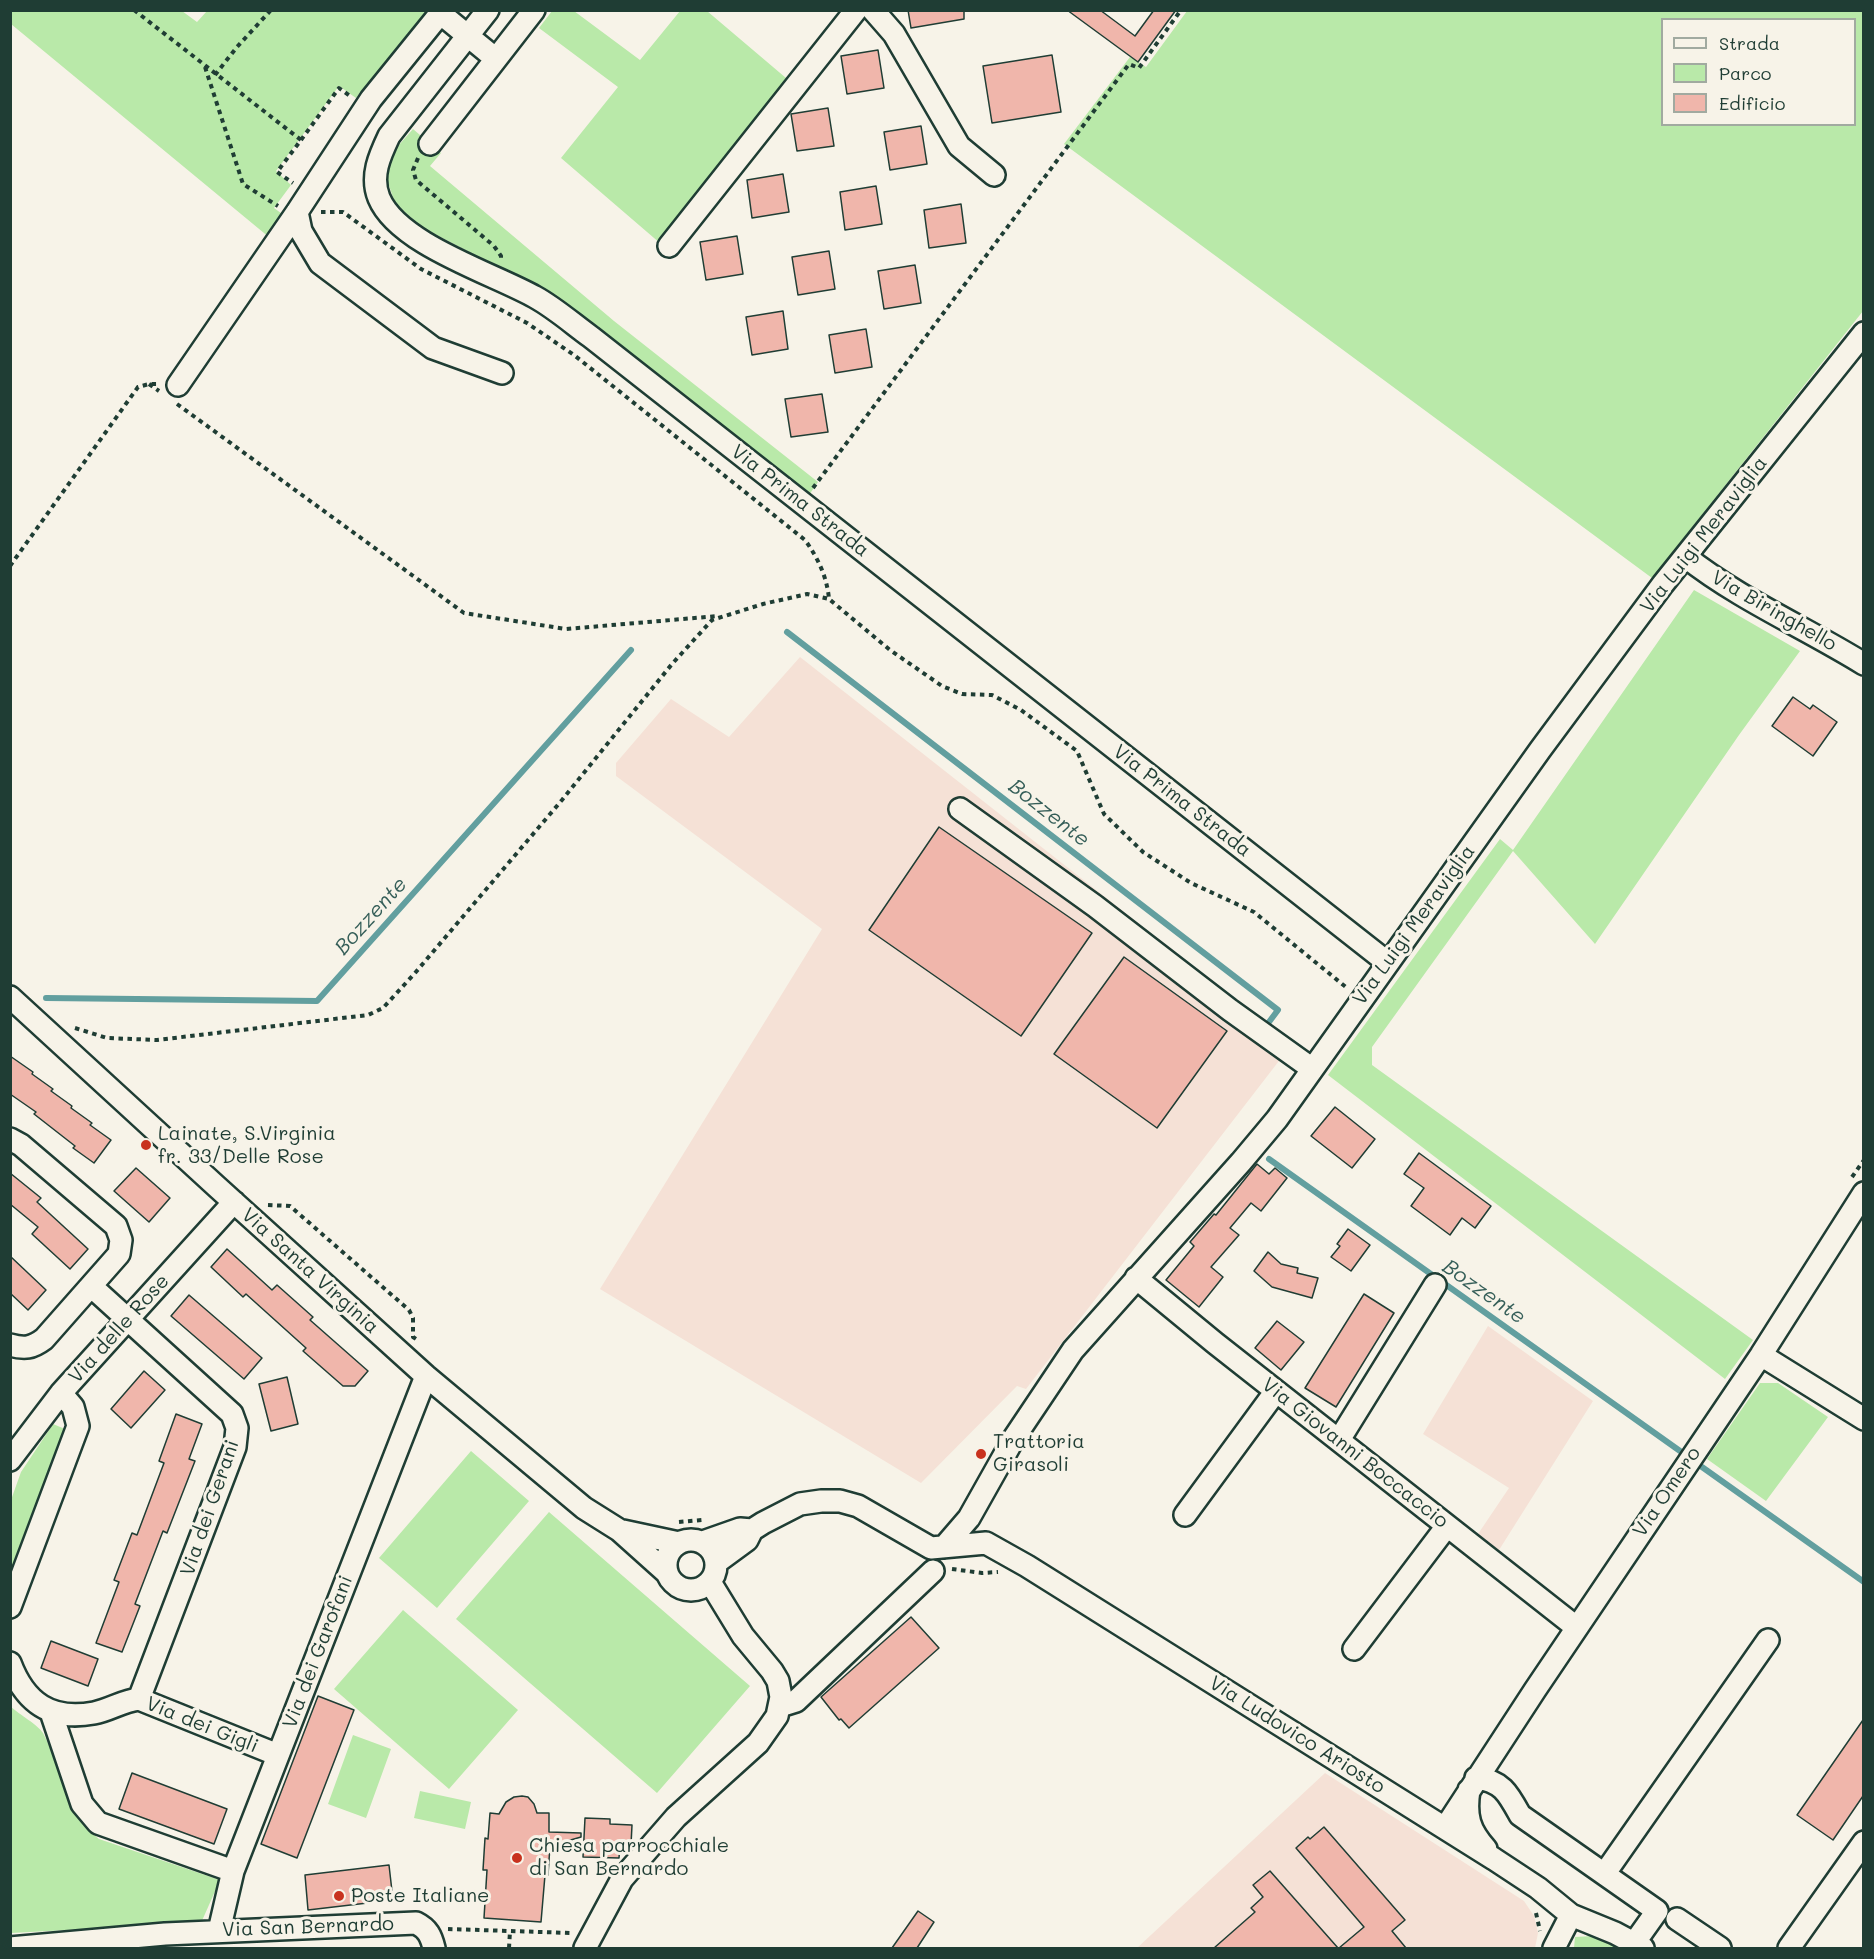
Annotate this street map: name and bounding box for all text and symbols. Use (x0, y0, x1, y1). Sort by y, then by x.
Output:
legend (1661, 18, 1856, 126)
text: Strada (1719, 31, 1780, 55)
text: Parco (1719, 61, 1772, 85)
text: Edificio (1719, 91, 1786, 115)
street label: Via Prima Strada (726, 440, 874, 562)
street label: Via Luigi Meraviglia (1635, 452, 1773, 618)
street label: Via Biringhello (1707, 565, 1841, 657)
street label: Via Prima Strada (1108, 740, 1256, 862)
water label: Bozzente (1004, 774, 1094, 852)
street label: Via Luigi Meraviglia (1348, 840, 1480, 1010)
water label: Bozzente (330, 872, 412, 960)
place label: Lainate, S.Virginia fr. 33/Delle Rose (158, 1122, 336, 1169)
marker: Lainate, S.Virginia fr. 33/Delle Rose (139, 1138, 153, 1152)
street label: Via Santa Virginia (236, 1203, 384, 1339)
water label: Bozzente (1438, 1254, 1530, 1330)
street label: Via delle Rose (64, 1270, 174, 1388)
street label: Via Giovanni Boccaccio (1257, 1373, 1453, 1533)
place label: Trattoria Girasoli (993, 1430, 1085, 1477)
street label: Via dei Gerani (175, 1437, 245, 1579)
street label: Via Omero (1628, 1442, 1706, 1542)
marker: Trattoria Girasoli (974, 1447, 988, 1461)
street label: Via dei Garofani (278, 1572, 358, 1732)
street label: Via Ludovico Ariosto (1205, 1671, 1389, 1799)
street label: Via dei Gigli (142, 1692, 262, 1758)
place label: Chiesa parrocchiale di San Bernardo (529, 1834, 729, 1881)
marker: Chiesa parrocchiale di San Bernardo (510, 1851, 524, 1865)
place label: Poste Italiane (351, 1884, 489, 1908)
marker: Poste Italiane (332, 1889, 346, 1903)
street label: Via San Bernardo (222, 1912, 394, 1942)

